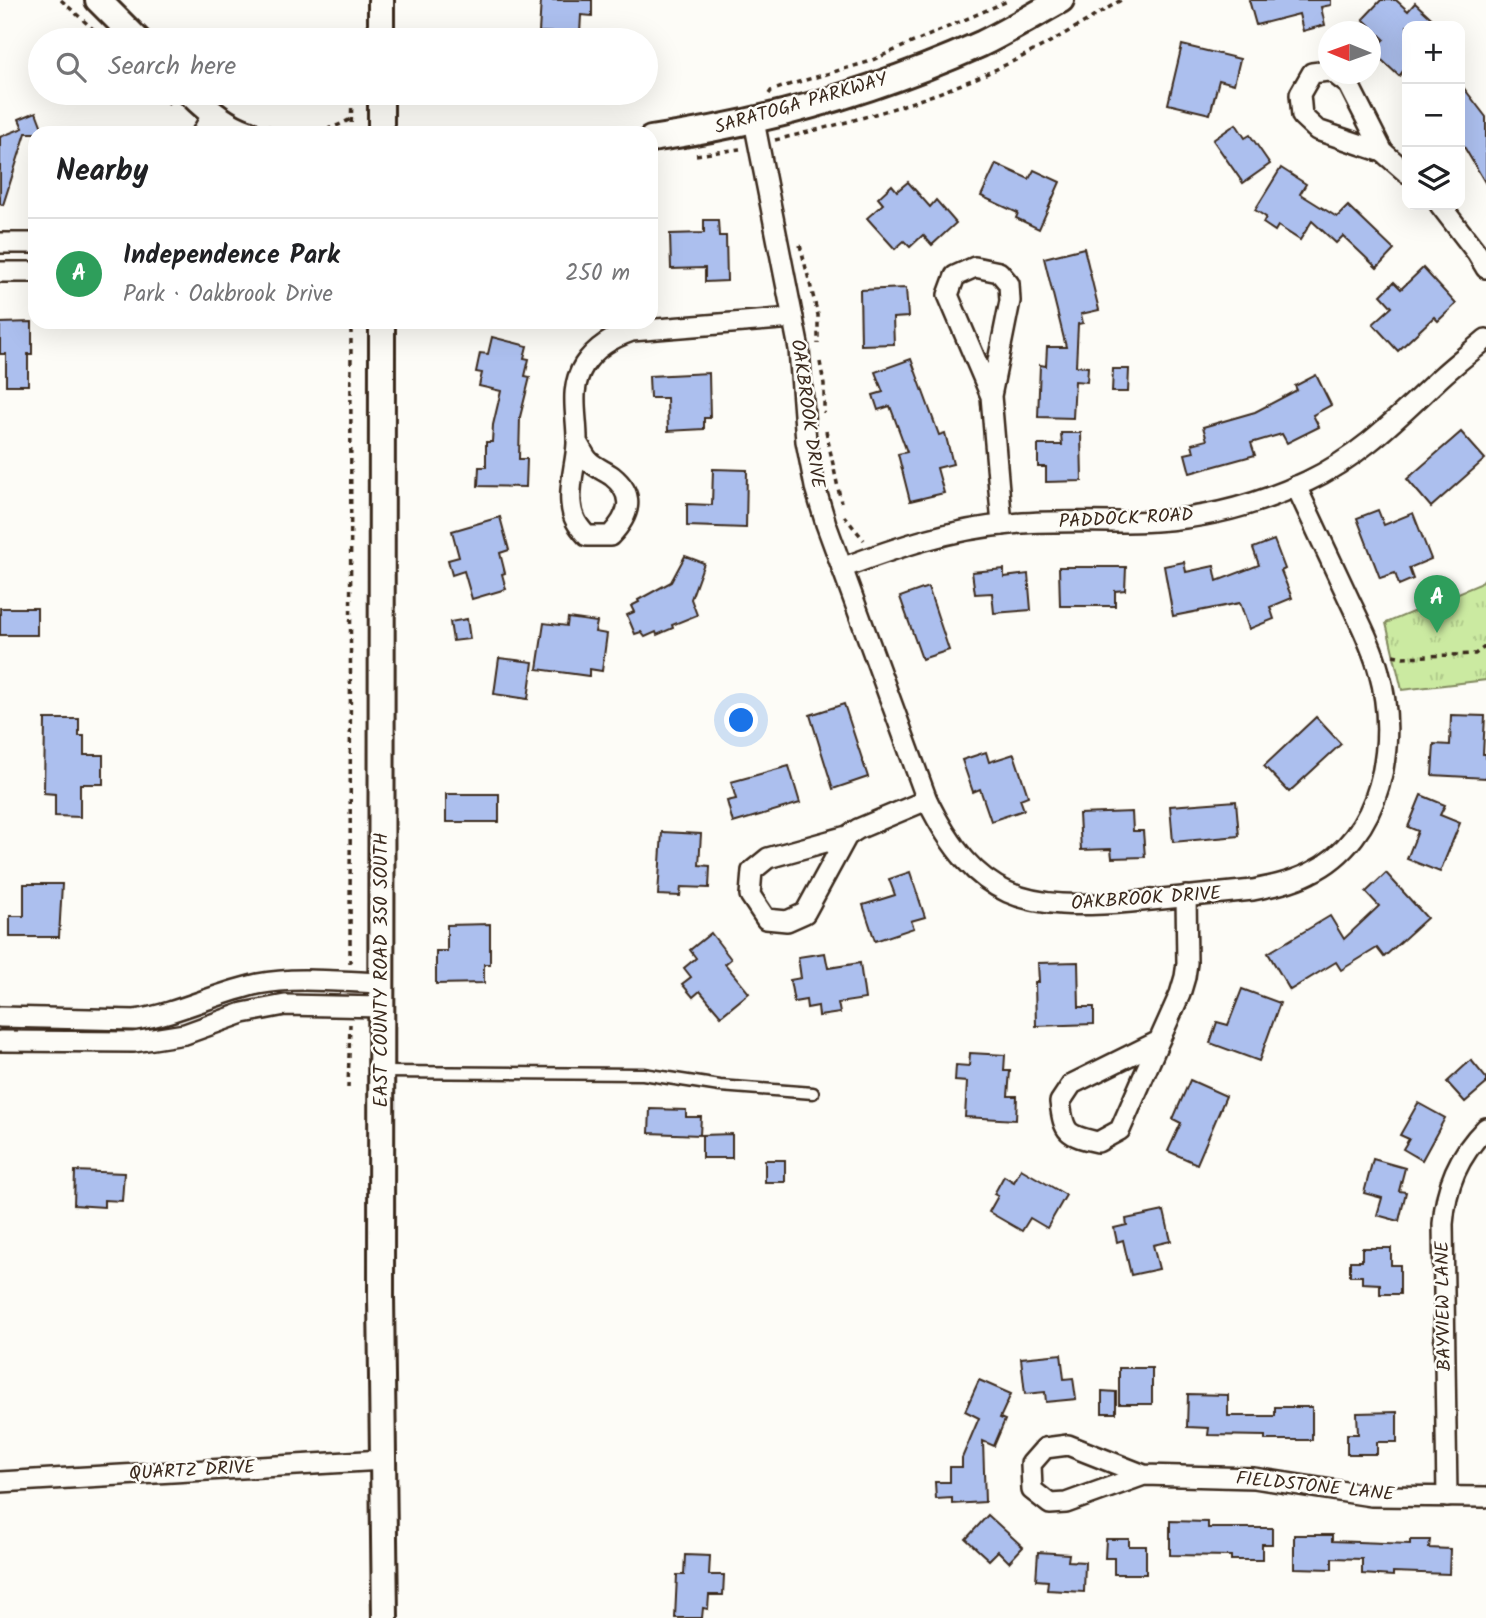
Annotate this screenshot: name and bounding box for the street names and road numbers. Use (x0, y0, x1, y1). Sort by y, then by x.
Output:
street label: SARATOGA PARKWAY (711, 65, 892, 143)
street label: OAKBROOK DRIVE (782, 338, 832, 491)
street label: PADDOCK ROAD (1058, 500, 1194, 538)
street label: EAST COUNTY ROAD 350 SOUTH (367, 833, 397, 1107)
street label: OAKBROOK DRIVE (1070, 879, 1223, 919)
street label: BAYVIEW LANE (1428, 1240, 1460, 1371)
street label: QUARTZ DRIVE (128, 1453, 257, 1489)
street label: FIELDSTONE LANE (1234, 1464, 1396, 1510)

